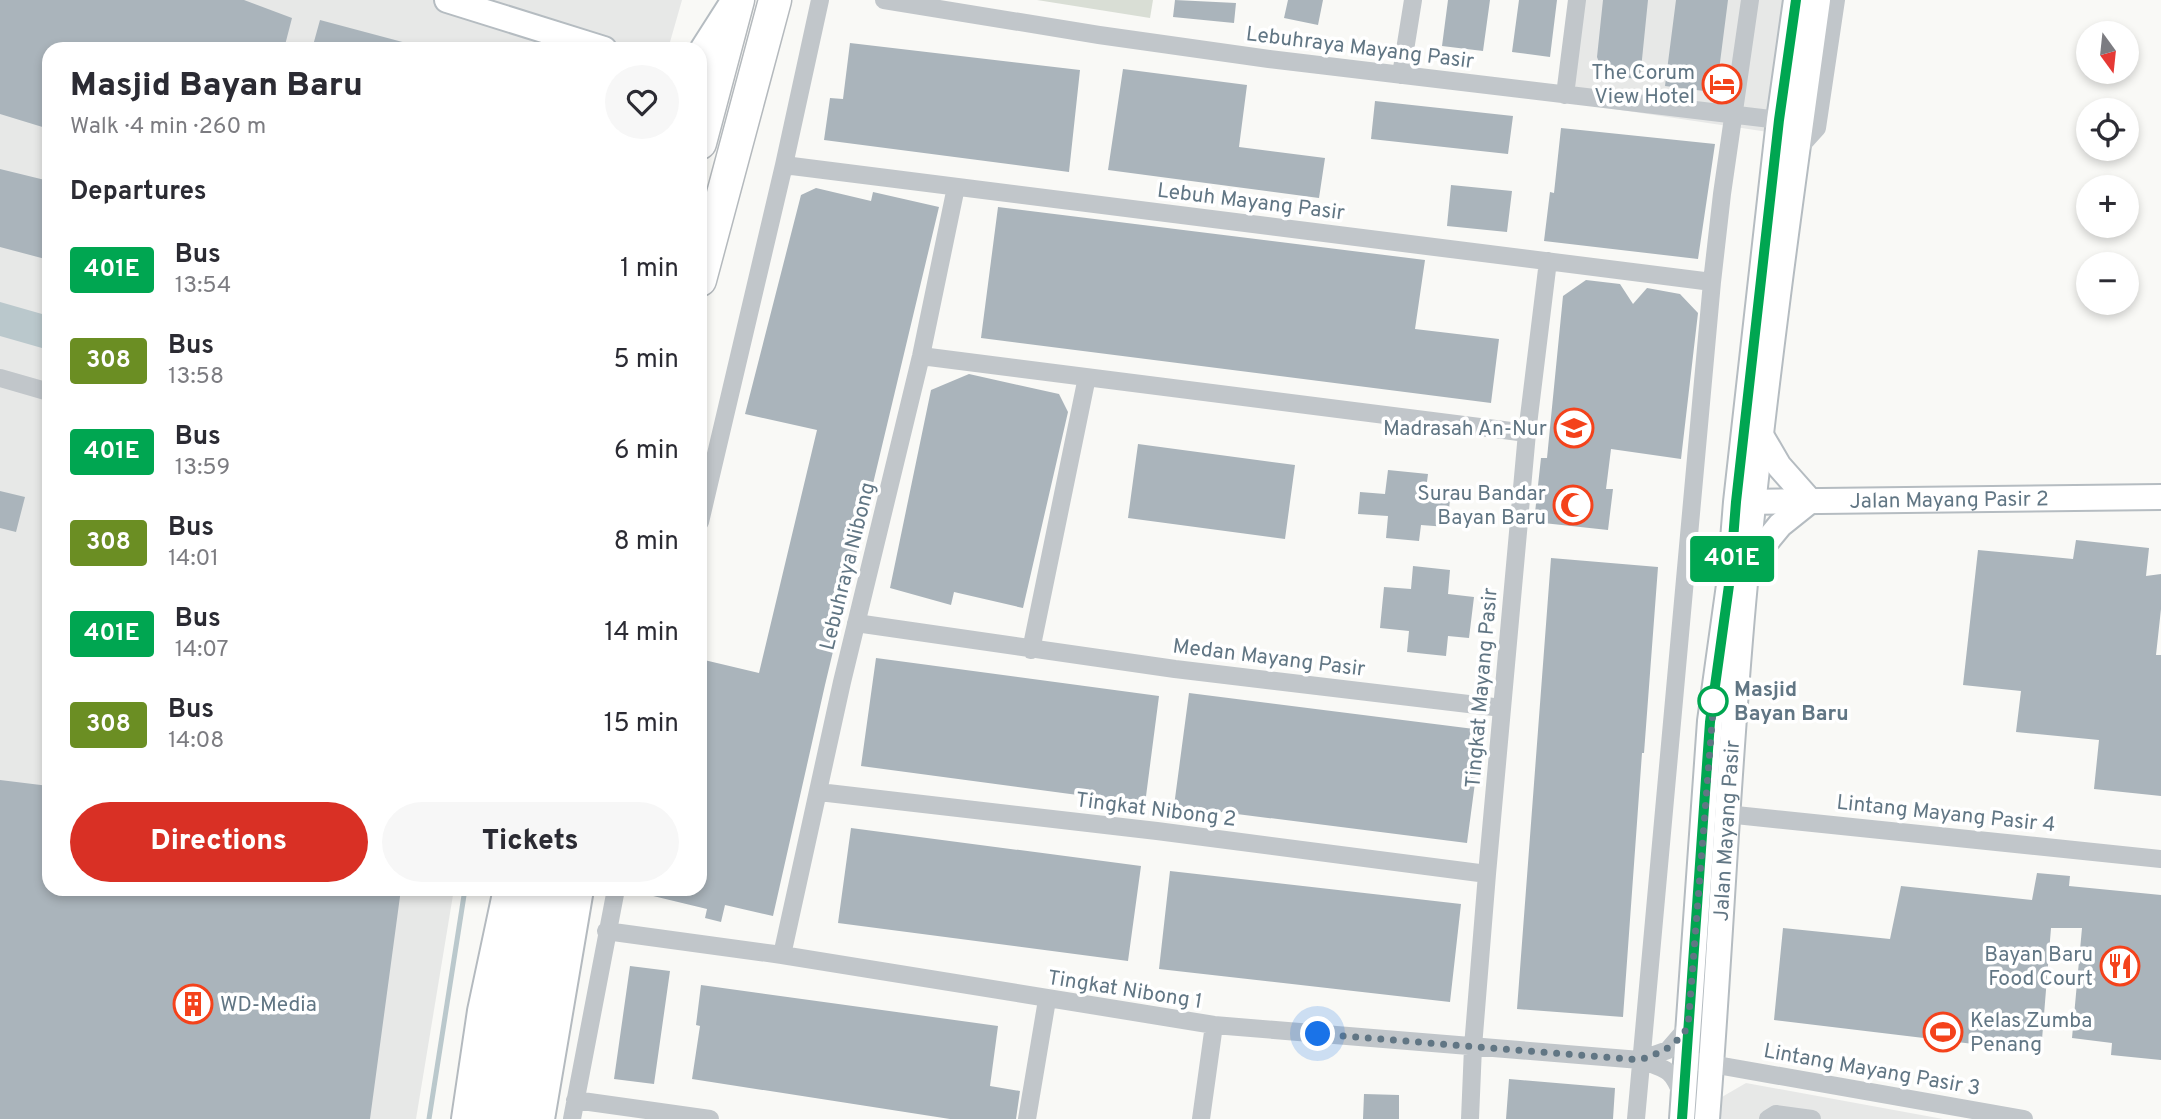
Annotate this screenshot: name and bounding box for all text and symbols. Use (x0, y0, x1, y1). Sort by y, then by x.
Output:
street label: Lebuhraya Mayang Pasir (1244, 21, 1475, 76)
north arrow (2076, 21, 2138, 84)
map controls (2076, 21, 2139, 315)
place label: The Corum View Hotel (1591, 60, 1695, 111)
hotel icon: The Corum View Hotel (1701, 63, 1743, 105)
button: heart (605, 65, 679, 139)
text: Masjid Bayan Baru (70, 66, 363, 108)
button: locate (2076, 98, 2139, 161)
text: Walk · 4 min · 260 m (70, 113, 266, 142)
button: + (2076, 175, 2139, 238)
text: Departures (70, 176, 207, 209)
street label: Lebuh Mayang Pasir (1155, 178, 1346, 227)
text: Bus (175, 239, 221, 272)
button: − (2076, 252, 2139, 315)
text: 1 min (620, 253, 679, 286)
text: 401E (84, 255, 140, 285)
text: 13:54 (175, 272, 231, 301)
text: Bus (168, 330, 214, 363)
text: 5 min (613, 344, 679, 377)
text: 308 (86, 346, 131, 376)
text: 13:58 (168, 363, 224, 392)
school or university icon: Madrasah An-Nur (1553, 407, 1595, 449)
place label: Madrasah An-Nur (1383, 416, 1547, 443)
text: Bus (175, 421, 221, 454)
text: 6 min (614, 435, 679, 468)
text: 401E (84, 437, 140, 467)
text: 13:59 (175, 454, 230, 483)
street label: Lebuhraya Nibong (815, 480, 882, 653)
place label: Surau Bandar Bayan Baru (1417, 481, 1546, 532)
mosque icon: Surau Bandar Bayan Baru (1552, 484, 1594, 526)
street label: Jalan Mayang Pasir 2 (1849, 486, 2049, 516)
text: Bus (168, 512, 214, 545)
text: 8 min (614, 526, 679, 559)
text: 308 (86, 528, 131, 558)
line badge: 401E (1683, 536, 1781, 582)
text: 401E (1704, 544, 1760, 574)
text: 14:01 (168, 545, 219, 574)
street label: Tingkat Mayang Pasir (1460, 587, 1505, 789)
text: Bus (175, 603, 221, 636)
text: 14 min (604, 617, 679, 650)
text: 401E (84, 619, 140, 649)
street label: Medan Mayang Pasir (1171, 633, 1367, 684)
text: 14:07 (175, 636, 228, 665)
place label: Masjid Bayan Baru (1734, 677, 1849, 728)
marker: Masjid Bayan Baru (1698, 686, 1728, 716)
text: Bus (168, 694, 214, 727)
text: 15 min (604, 708, 679, 741)
text: 308 (86, 710, 131, 740)
text: 14:08 (168, 727, 224, 756)
street label: Jalan Mayang Pasir (1709, 739, 1747, 922)
street label: Tingkat Nibong 2 (1074, 787, 1238, 834)
street label: Lintang Mayang Pasir 4 (1835, 790, 2057, 839)
button: Directions (70, 802, 368, 882)
button: Tickets (382, 802, 679, 882)
place label: Bayan Baru Food Court (1984, 942, 2093, 993)
restaurant icon: Bayan Baru Food Court (2099, 945, 2141, 987)
street label: Tingkat Nibong 1 (1045, 965, 1204, 1016)
building icon: WD-Media (172, 983, 214, 1025)
place label: WD-Media (220, 992, 317, 1019)
place label: Kelas Zumba Penang (1970, 1008, 2092, 1059)
sports icon: Kelas Zumba Penang (1922, 1011, 1964, 1053)
your location (1300, 1016, 1335, 1051)
street label: Lintang Mayang Pasir 3 (1761, 1038, 1982, 1103)

